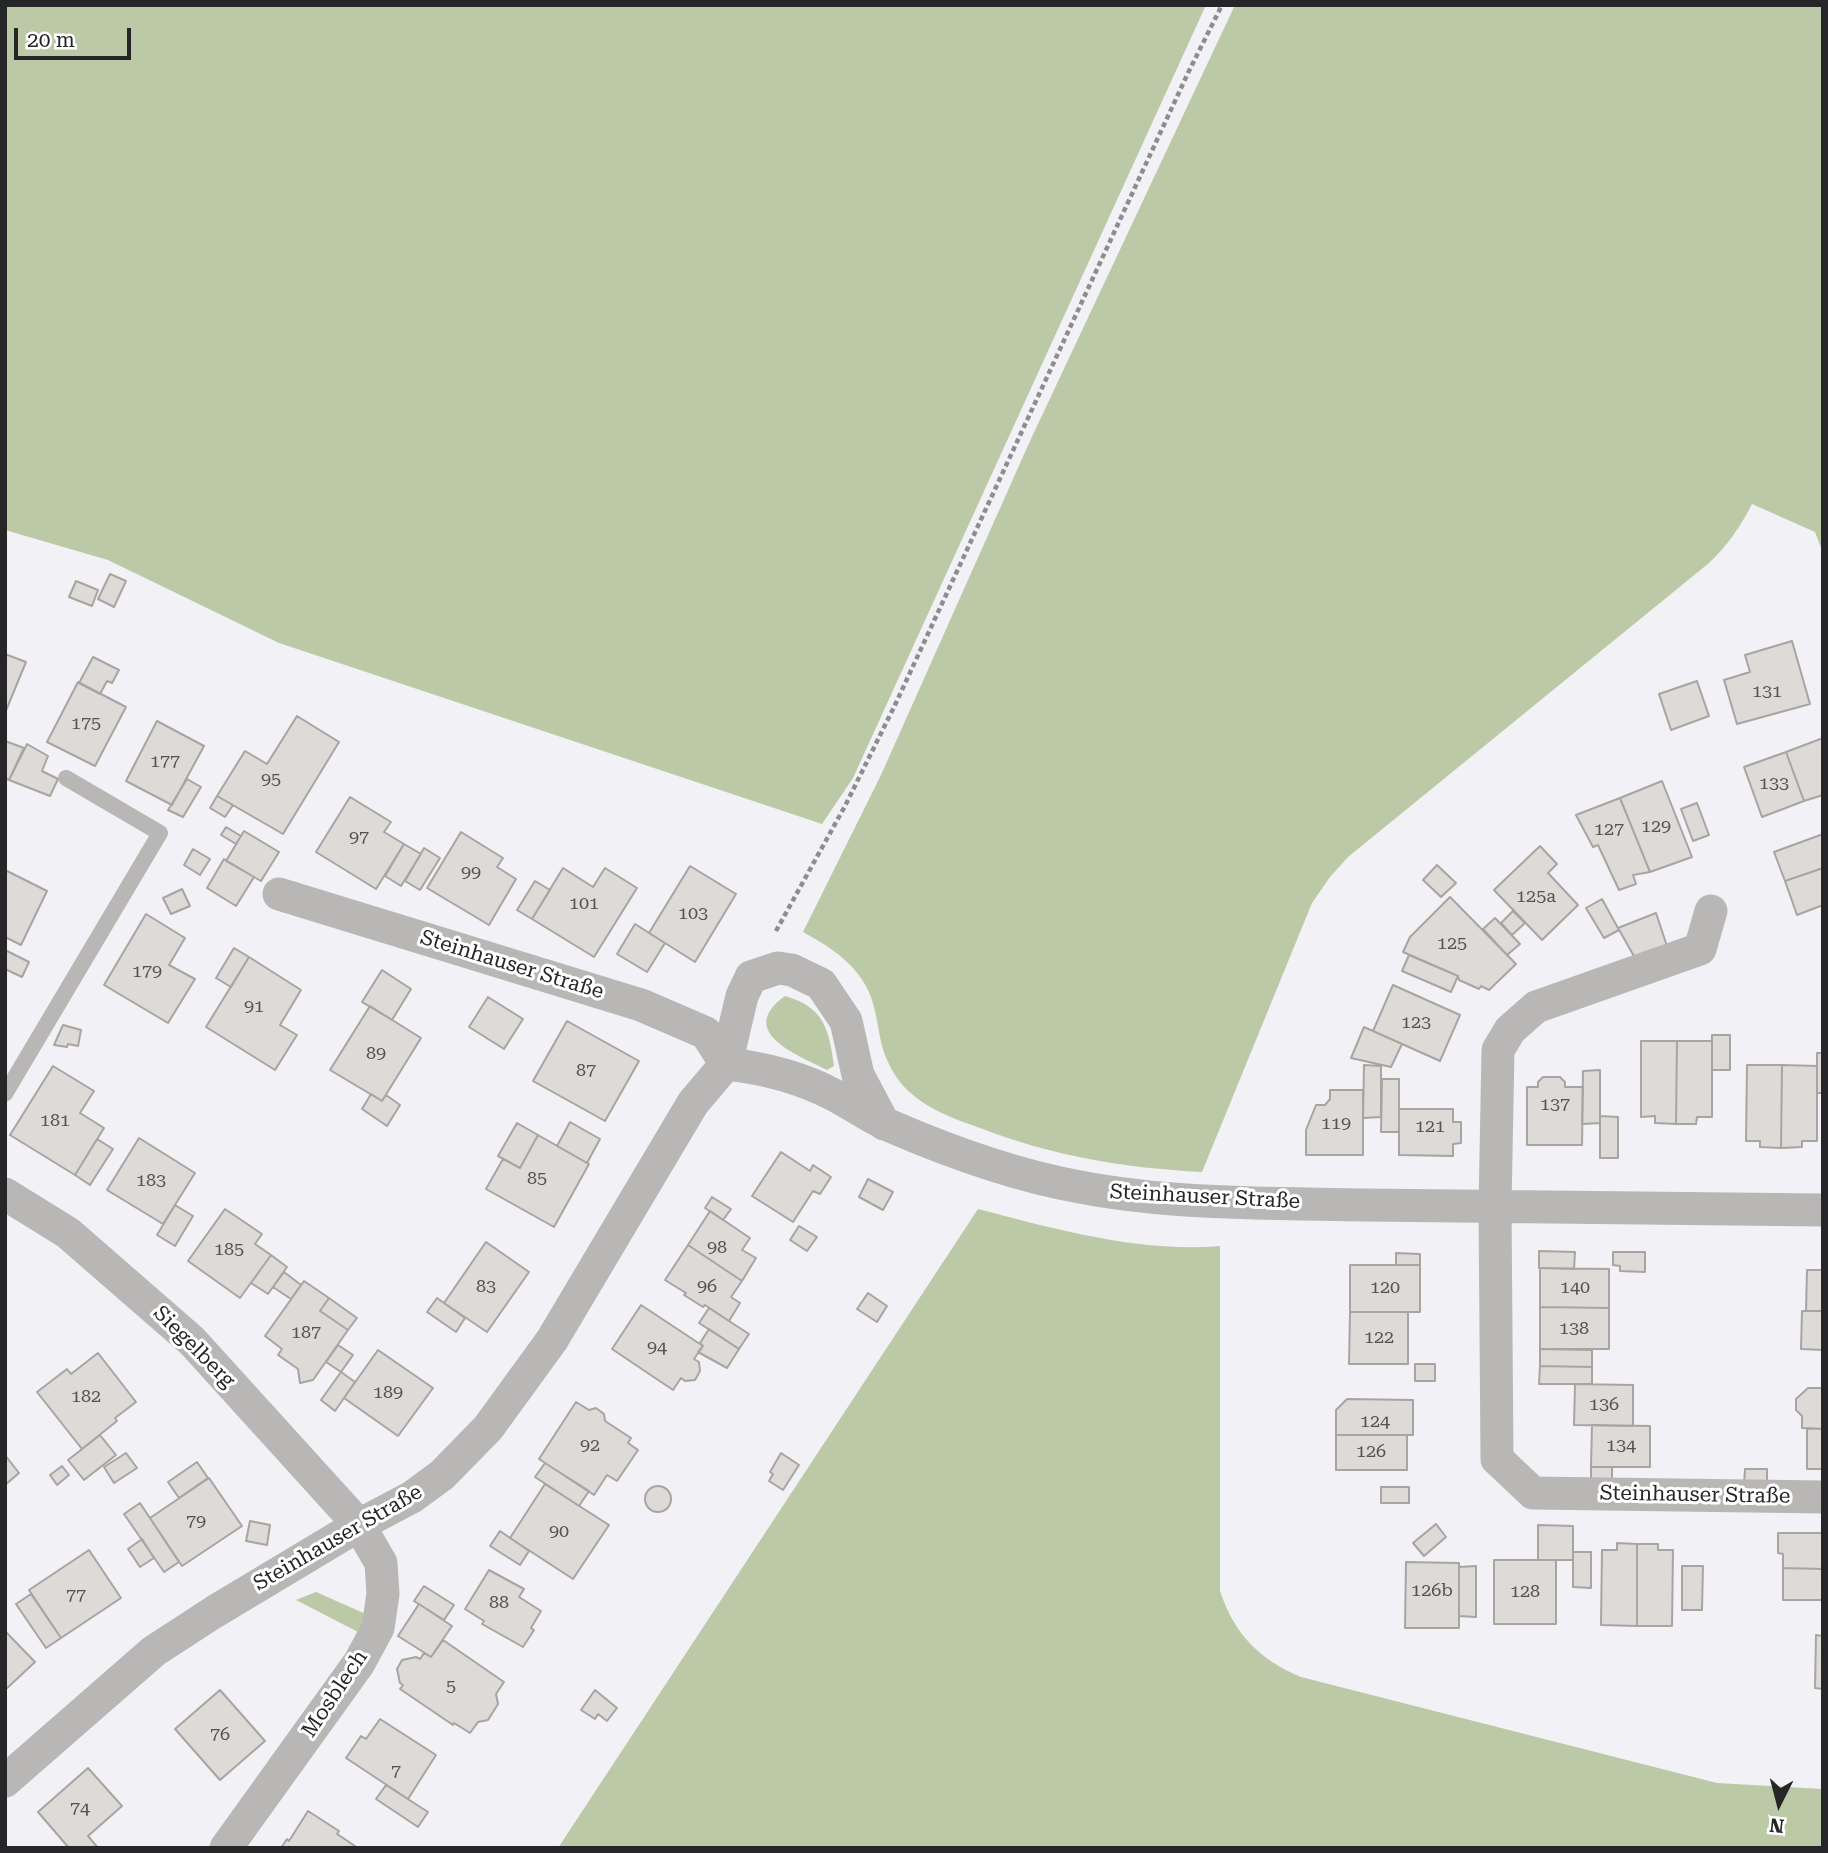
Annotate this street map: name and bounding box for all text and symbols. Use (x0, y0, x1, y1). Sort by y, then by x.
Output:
scale bar (18, 14, 135, 58)
text: 20 m (27, 28, 75, 52)
house number: 131 (1752, 681, 1782, 703)
house number: 175 (71, 713, 101, 735)
house number: 177 (150, 751, 180, 773)
house number: 95 (261, 769, 281, 791)
house number: 133 (1759, 773, 1789, 795)
house number: 129 (1641, 816, 1671, 838)
house number: 127 (1594, 819, 1624, 841)
house number: 97 (349, 827, 369, 849)
house number: 99 (461, 862, 481, 884)
house number: 125a (1516, 886, 1556, 908)
house number: 101 (569, 893, 599, 915)
house number: 103 (678, 903, 708, 925)
street label: Steinhauser Straße (417, 925, 607, 1005)
house number: 125 (1437, 933, 1467, 955)
house number: 179 (132, 961, 162, 983)
house number: 91 (244, 996, 264, 1018)
house number: 123 (1401, 1012, 1431, 1034)
house number: 89 (366, 1043, 386, 1065)
house number: 87 (576, 1060, 596, 1082)
house number: 137 (1540, 1094, 1570, 1116)
house number: 181 (40, 1110, 70, 1132)
house number: 119 (1321, 1113, 1351, 1135)
house number: 121 (1415, 1116, 1445, 1138)
house number: 85 (527, 1168, 547, 1190)
house number: 183 (136, 1170, 166, 1192)
street label: Steinhauser Straße (1109, 1179, 1301, 1215)
house number: 98 (707, 1237, 727, 1259)
house number: 185 (214, 1239, 244, 1261)
house number: 83 (476, 1276, 496, 1298)
house number: 96 (697, 1276, 717, 1298)
house number: 120 (1370, 1277, 1400, 1299)
house number: 140 (1560, 1277, 1590, 1299)
street label: Siegelberg (148, 1301, 240, 1393)
house number: 138 (1559, 1318, 1589, 1340)
house number: 187 (291, 1322, 321, 1344)
house number: 122 (1364, 1327, 1394, 1349)
house number: 94 (647, 1337, 667, 1359)
house number: 189 (373, 1382, 403, 1404)
house number: 182 (71, 1386, 101, 1408)
house number: 136 (1589, 1394, 1619, 1416)
house number: 124 (1360, 1411, 1390, 1433)
house number: 92 (580, 1435, 600, 1457)
house number: 134 (1606, 1435, 1636, 1457)
house number: 126 (1356, 1441, 1386, 1463)
street label: Steinhauser Straße (249, 1479, 427, 1597)
street label: Steinhauser Straße (1599, 1481, 1791, 1509)
house number: 79 (186, 1511, 206, 1533)
house number: 90 (549, 1521, 569, 1543)
house number: 126b (1411, 1580, 1453, 1602)
house number: 128 (1510, 1581, 1540, 1603)
house number: 77 (66, 1585, 86, 1607)
house number: 88 (489, 1592, 509, 1614)
street label: Mosblech (297, 1646, 373, 1742)
house number: 5 (446, 1676, 456, 1698)
house number: 76 (210, 1724, 230, 1746)
house number: 7 (391, 1761, 401, 1783)
north arrow (1744, 1769, 1814, 1839)
house number: 74 (70, 1798, 90, 1820)
text: N (1768, 1813, 1785, 1838)

